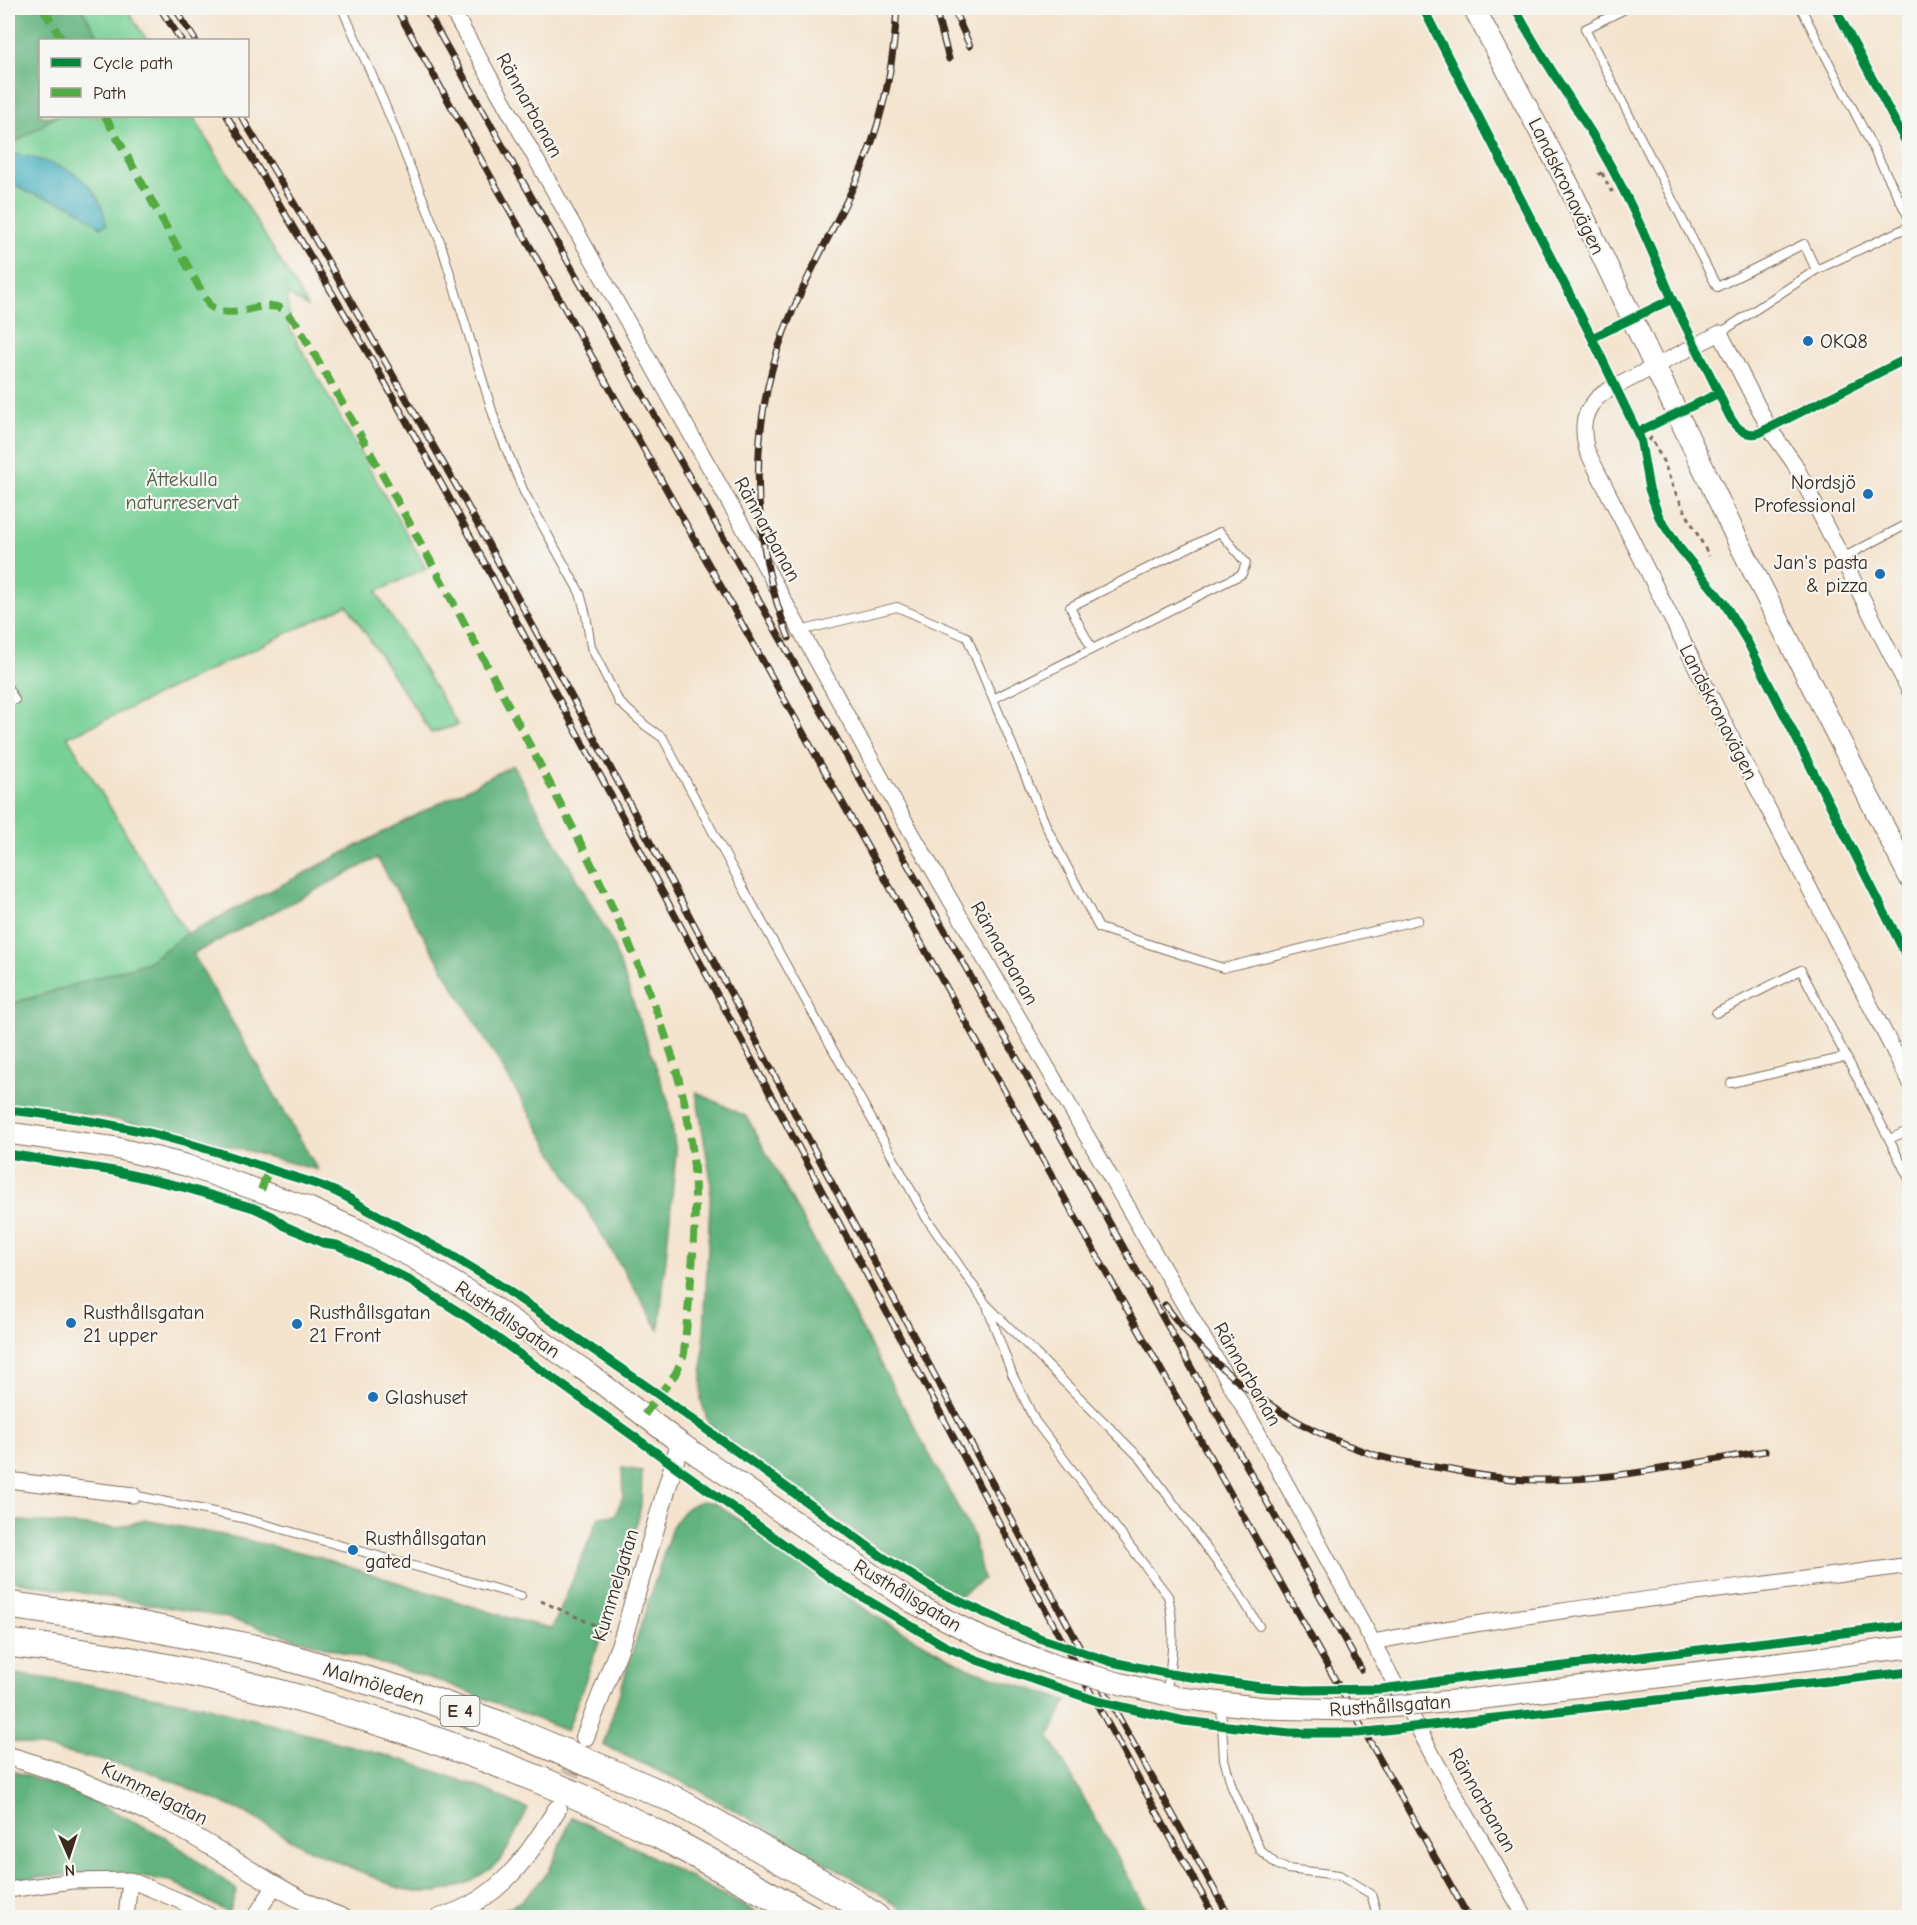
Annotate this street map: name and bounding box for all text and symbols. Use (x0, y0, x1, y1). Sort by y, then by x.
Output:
legend (39, 39, 249, 117)
street label: Rännarbanan (491, 49, 568, 161)
text: Cycle path (93, 53, 173, 74)
text: Path (93, 83, 126, 104)
street label: Landskronavägen (1524, 114, 1610, 258)
place label: OKQ8 (1820, 330, 1868, 353)
marker: OKQ8 (1801, 334, 1815, 348)
park label: Ättekulla naturreservat (125, 468, 240, 514)
place label: Nordsjö Professional (1754, 471, 1856, 517)
street label: Rännarbanan (729, 473, 806, 585)
marker: Nordsjö Professional (1861, 487, 1875, 501)
place label: Jan's pasta & pizza (1774, 551, 1868, 597)
marker: Jan's pasta & pizza (1873, 567, 1887, 581)
street label: Landskronavägen (1674, 641, 1763, 784)
street label: Rännarbanan (966, 897, 1043, 1009)
street label: Rusthållsgatan (451, 1276, 565, 1363)
place label: Rusthållsgatan 21 upper (83, 1301, 205, 1347)
place label: Rusthållsgatan 21 Front (309, 1301, 431, 1347)
marker: Rusthållsgatan 21 upper (64, 1316, 78, 1330)
marker: Rusthållsgatan 21 Front (290, 1317, 304, 1331)
street label: Rännarbanan (1209, 1318, 1286, 1430)
place label: Glashuset (385, 1386, 469, 1409)
marker: Glashuset (366, 1390, 380, 1404)
street label: Kummelgatan (587, 1526, 643, 1644)
place label: Rusthållsgatan gated (365, 1527, 487, 1573)
marker: Rusthållsgatan gated (346, 1543, 360, 1557)
street label: Rusthållsgatan (850, 1554, 966, 1637)
street label: Malmöleden (320, 1657, 427, 1710)
street label: Rusthållsgatan (1329, 1690, 1452, 1721)
road number: E 4 (440, 1696, 480, 1726)
street label: Rännarbanan (1444, 1744, 1521, 1856)
street label: Kummelgatan (98, 1757, 212, 1830)
north arrow (39, 1826, 99, 1886)
text: N (64, 1861, 75, 1879)

